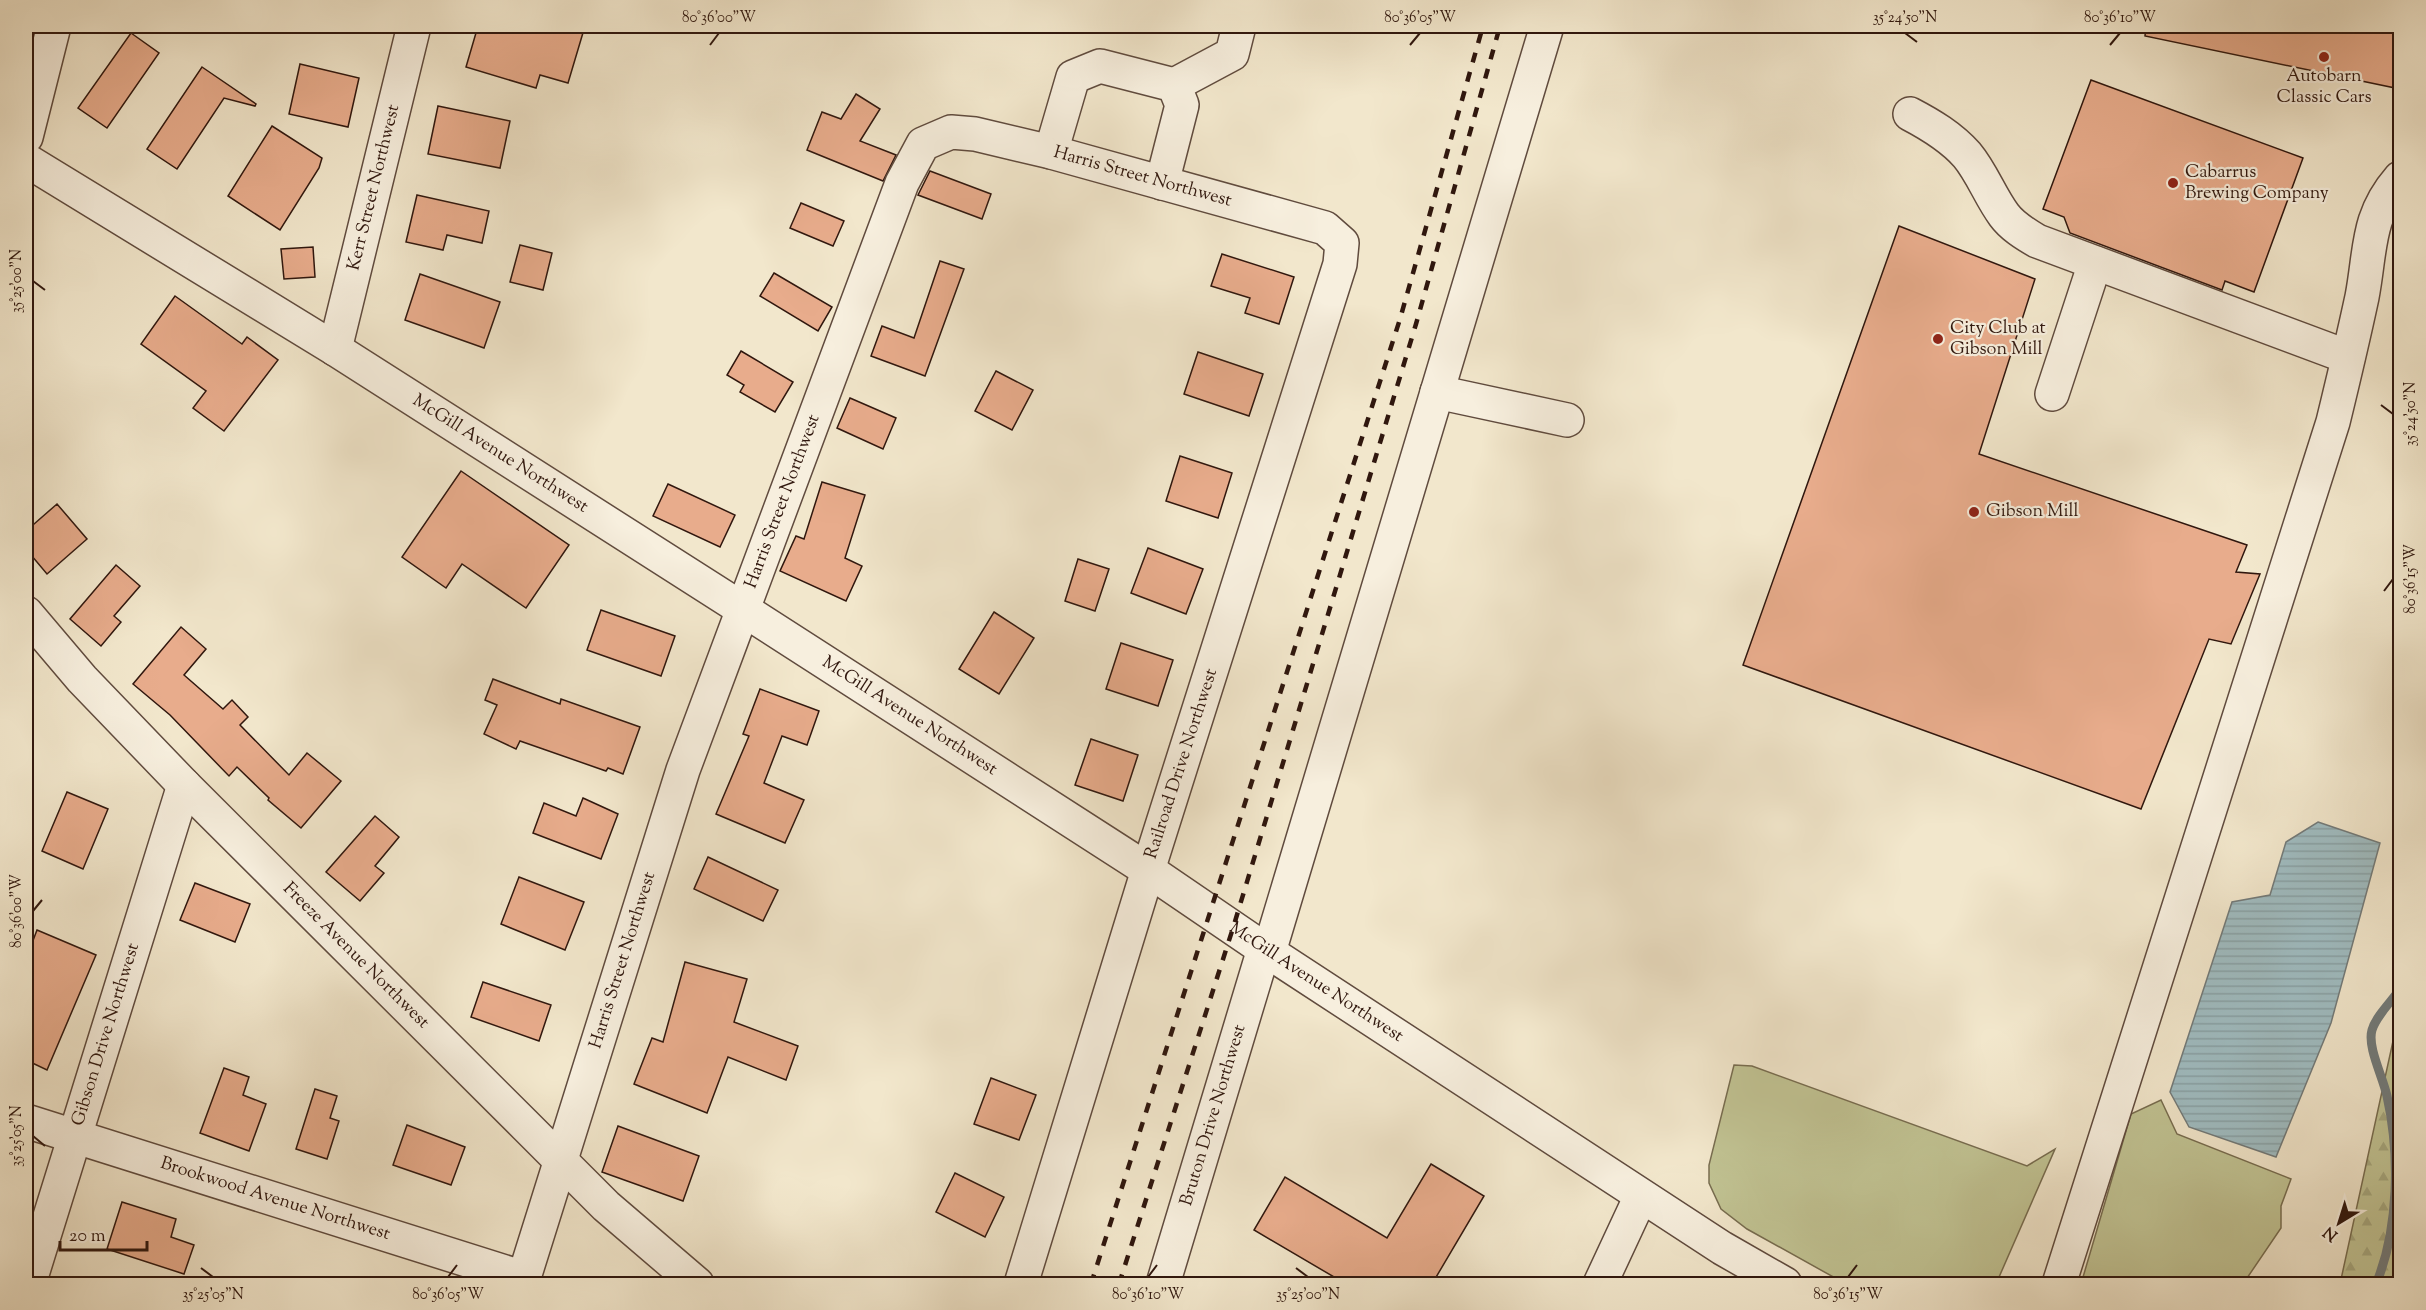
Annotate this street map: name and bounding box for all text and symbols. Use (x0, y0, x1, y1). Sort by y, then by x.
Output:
text: 80°36'00"W (682, 8, 756, 29)
text: 80°36'05"W (1384, 8, 1456, 29)
text: 35°24'50"N (1873, 8, 1937, 29)
text: 80°36'10"W (2084, 8, 2156, 29)
marker: Autobarn Classic Cars (2317, 50, 2331, 64)
place label: Autobarn Classic Cars (2276, 64, 2372, 111)
street label: Kerr Street Northwest (342, 102, 407, 273)
street label: Harris Street Northwest (1050, 140, 1235, 214)
place label: Cabarrus Brewing Company (2185, 160, 2329, 207)
marker: Cabarrus Brewing Company (2166, 176, 2180, 190)
text: 35°25'00"N (7, 249, 28, 313)
place label: City Club at Gibson Mill (1950, 316, 2046, 363)
marker: City Club at Gibson Mill (1931, 332, 1945, 346)
text: 35°24'50"N (2401, 382, 2422, 446)
street label: McGill Avenue Northwest (407, 388, 593, 520)
street label: Harris Street Northwest (739, 411, 827, 592)
place label: Gibson Mill (1986, 499, 2079, 525)
marker: Gibson Mill (1967, 505, 1981, 519)
text: 80°36'15"W (2401, 544, 2422, 614)
street label: McGill Avenue Northwest (816, 650, 1002, 783)
street label: Railroad Drive Northwest (1139, 665, 1225, 863)
street label: Harris Street Northwest (583, 869, 663, 1052)
text: 80°36'00"W (7, 874, 28, 948)
street label: Freeze Avenue Northwest (276, 877, 435, 1035)
street label: McGill Avenue Northwest (1223, 916, 1408, 1049)
street label: Gibson Drive Northwest (66, 940, 147, 1129)
street label: Bruton Drive Northwest (1174, 1022, 1253, 1209)
text: 35°25'05"N (7, 1105, 28, 1167)
street label: Brookwood Avenue Northwest (157, 1151, 393, 1248)
north arrow (2309, 1193, 2369, 1253)
scale bar (60, 1214, 147, 1252)
text: N (2319, 1220, 2343, 1246)
text: 20 m (69, 1224, 106, 1250)
text: 35°25'05"N (182, 1285, 244, 1306)
text: 80°36'05"W (412, 1285, 484, 1306)
text: 80°36'10"W (1112, 1285, 1184, 1306)
text: 35°25'00"N (1276, 1285, 1340, 1306)
text: 80°36'15"W (1813, 1285, 1883, 1306)

